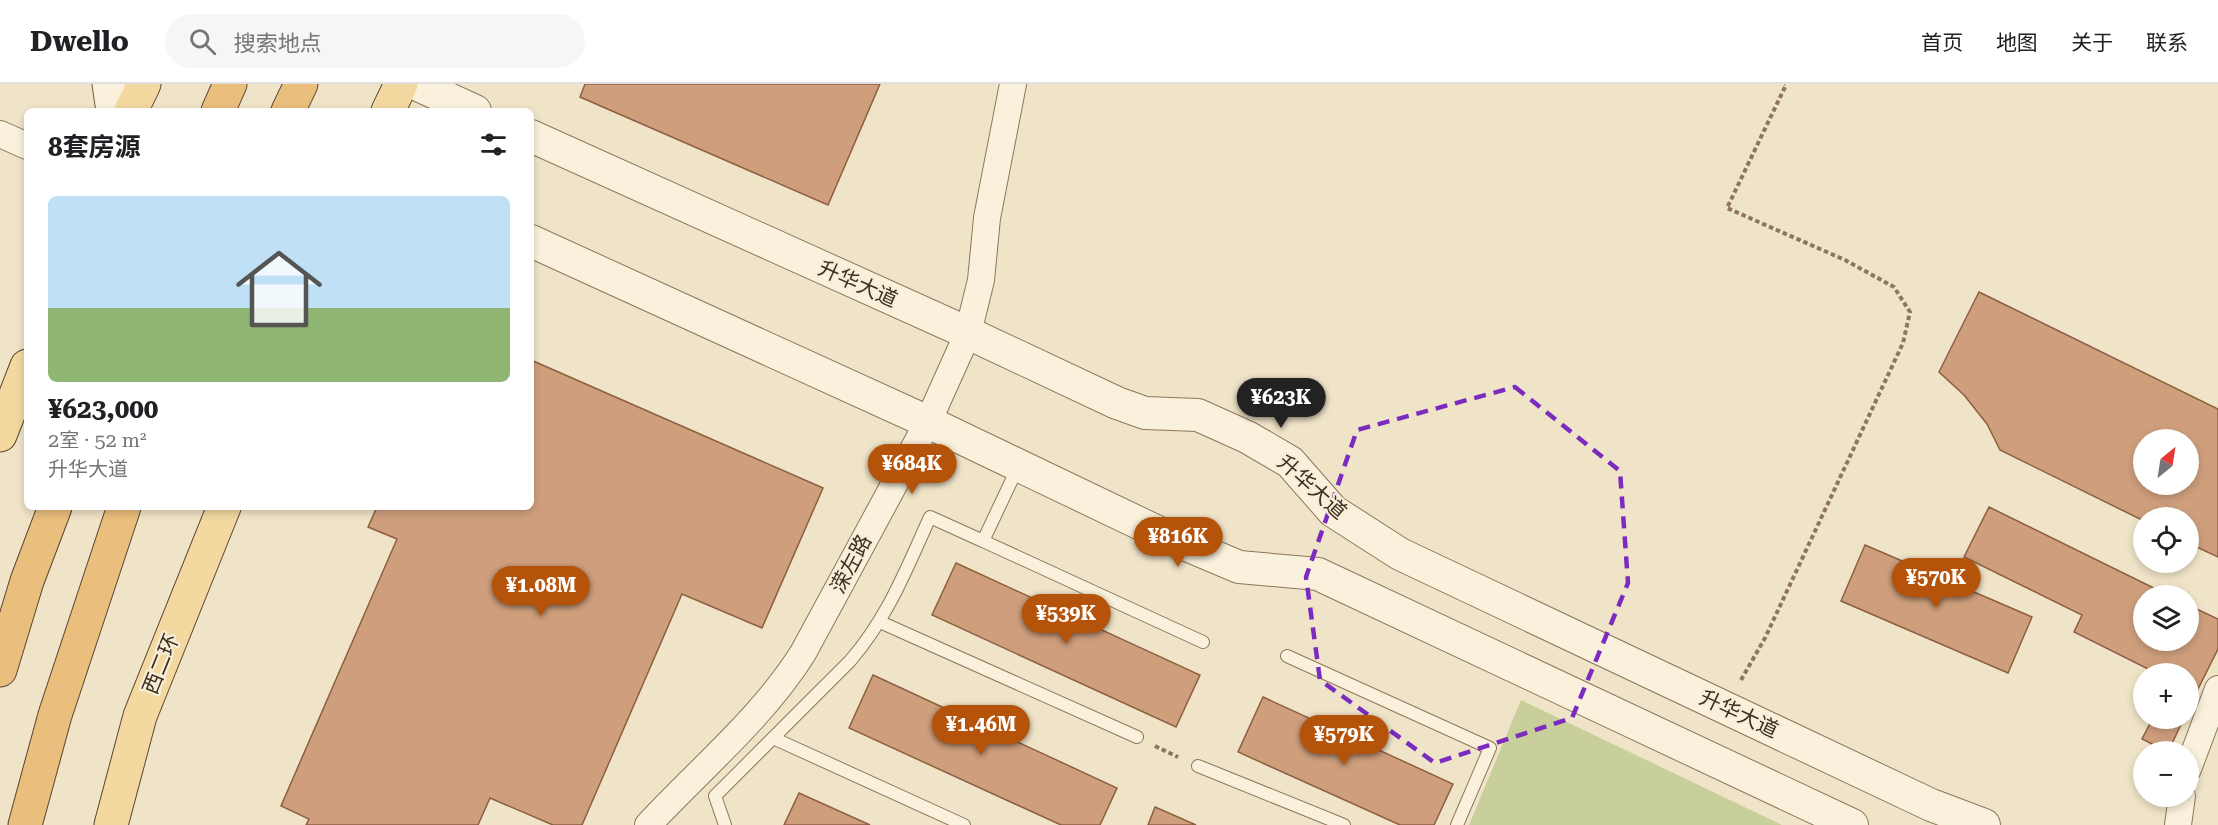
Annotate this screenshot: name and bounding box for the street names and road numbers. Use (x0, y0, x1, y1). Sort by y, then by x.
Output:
street label: 升华大道 (815, 256, 901, 312)
street label: 升华大道 (1273, 450, 1351, 524)
street label: 溁左路 (826, 531, 876, 597)
street label: 西二环 (138, 630, 184, 698)
street label: 升华大道 (1696, 685, 1782, 743)

